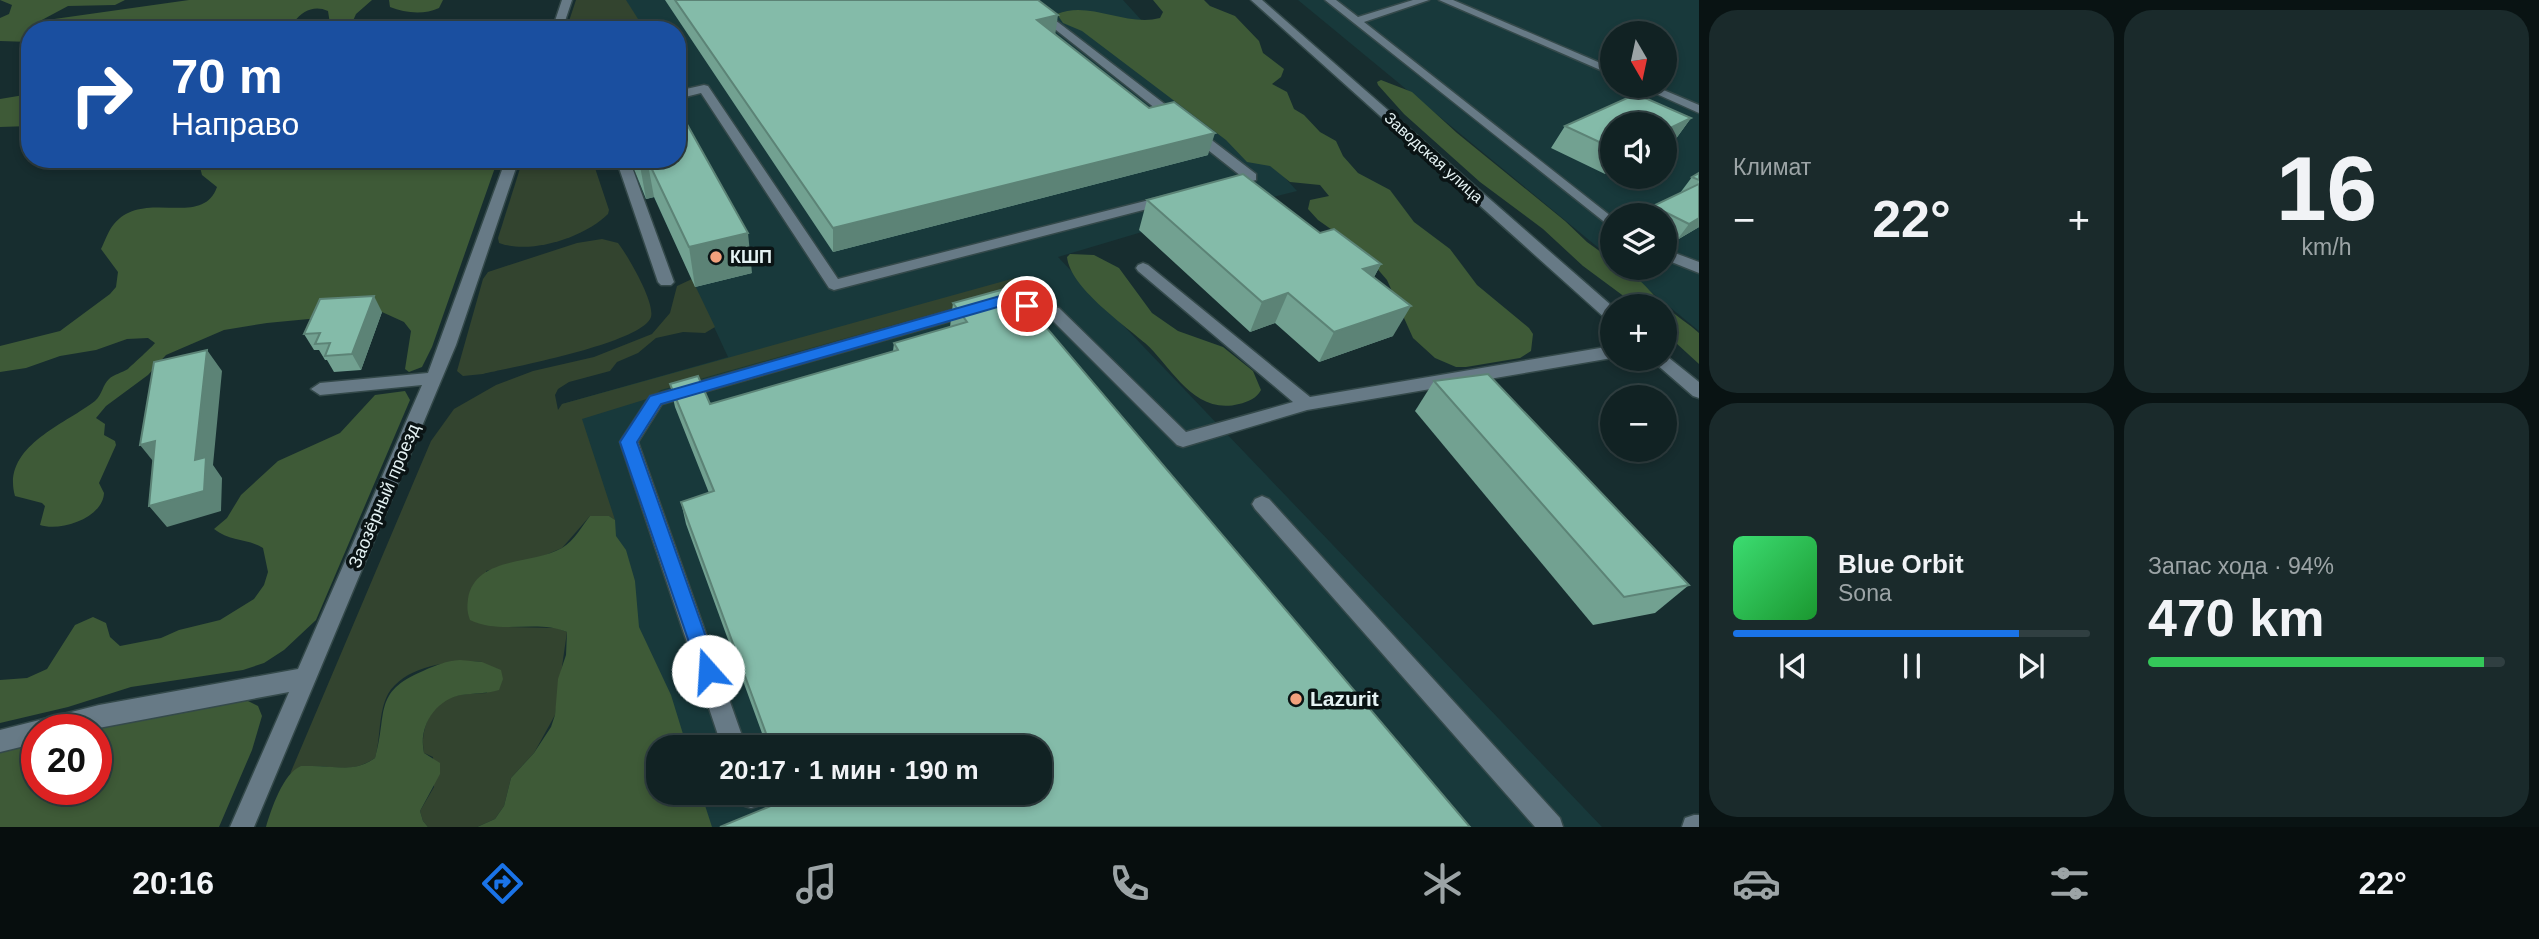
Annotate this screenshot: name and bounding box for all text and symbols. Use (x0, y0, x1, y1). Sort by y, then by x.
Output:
north arrow (1600, 21, 1676, 98)
map controls (1600, 21, 1677, 462)
icon: right (56, 49, 147, 140)
text: 70 m (171, 49, 283, 103)
text: Направо (171, 106, 299, 142)
street label: Заводская улица (1381, 109, 1486, 206)
button: sound (1600, 112, 1677, 189)
text: 16 (2276, 138, 2377, 239)
text: Климат (1733, 154, 1811, 180)
text: 22° (1872, 190, 1951, 248)
text: − (1733, 199, 1755, 241)
text: + (2068, 199, 2090, 241)
button: layers (1600, 203, 1677, 280)
text: km/h (2302, 234, 2351, 260)
place label: КШП (730, 247, 772, 267)
marker: КШП (708, 249, 724, 265)
pin (997, 276, 1057, 336)
icon: arrive (1008, 287, 1046, 325)
button: + (1600, 294, 1677, 371)
button: − (1600, 385, 1677, 462)
street label: Заозёрный проезд (345, 420, 424, 571)
text: Blue Orbit (1838, 549, 1964, 579)
text: Запас хода · 94% (2148, 553, 2334, 579)
text: Sona (1838, 580, 1892, 606)
text: 470 km (2148, 589, 2324, 647)
position arrow (671, 634, 745, 708)
icon: previous (1774, 647, 1812, 685)
icon: pause (1893, 647, 1931, 685)
icon: next (2012, 647, 2050, 685)
place label: Lazurit (1310, 687, 1379, 710)
marker: Lazurit (1288, 691, 1304, 707)
speed limit sign: 20 (21, 714, 112, 805)
text: 20:17 · 1 мин · 190 m (719, 755, 979, 785)
icon: directions (478, 859, 527, 908)
icon: music (792, 859, 841, 908)
icon: phone (1105, 859, 1154, 908)
icon: climate (1418, 859, 1467, 908)
icon: car (1732, 859, 1781, 908)
icon: filters (2045, 859, 2094, 908)
text: 20:16 (132, 865, 214, 901)
text: 22° (2358, 865, 2407, 901)

